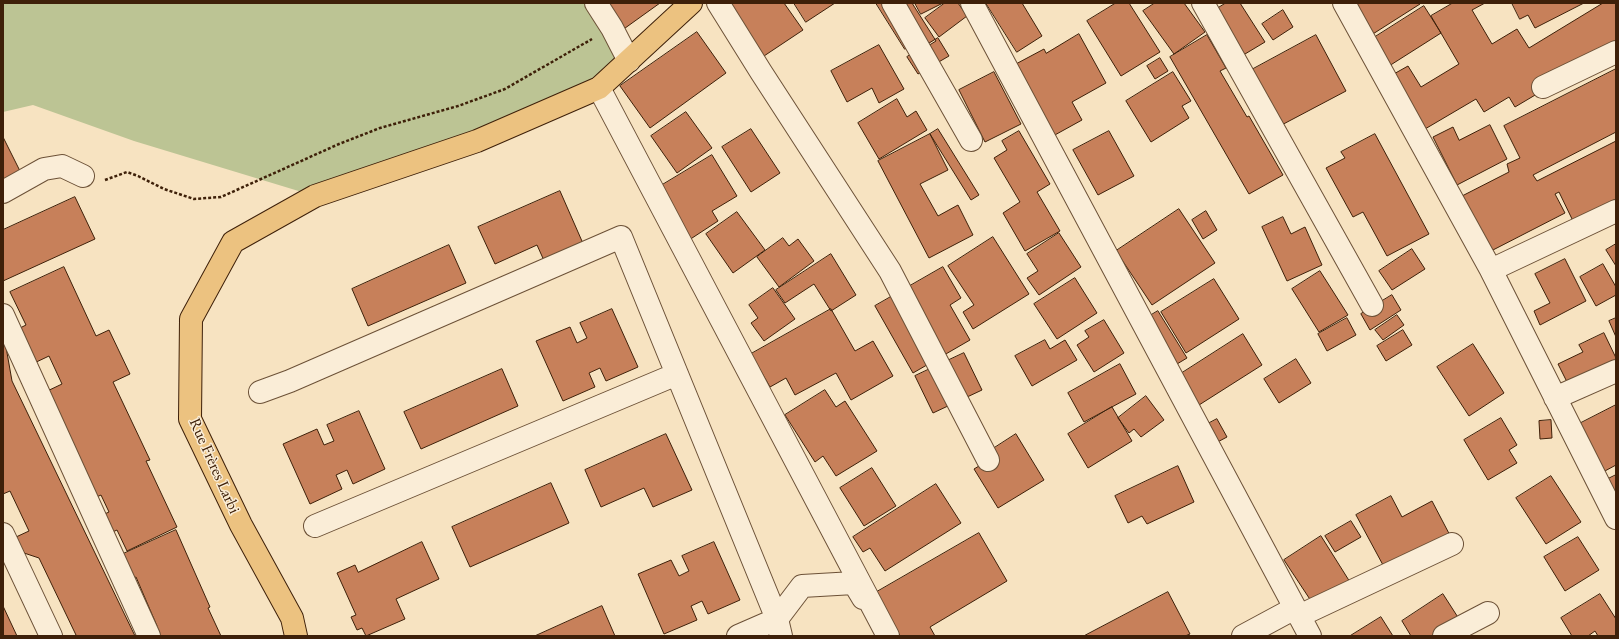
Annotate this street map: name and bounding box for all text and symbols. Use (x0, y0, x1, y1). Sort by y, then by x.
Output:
street label: Rue Frères Larbi (184, 415, 244, 517)

